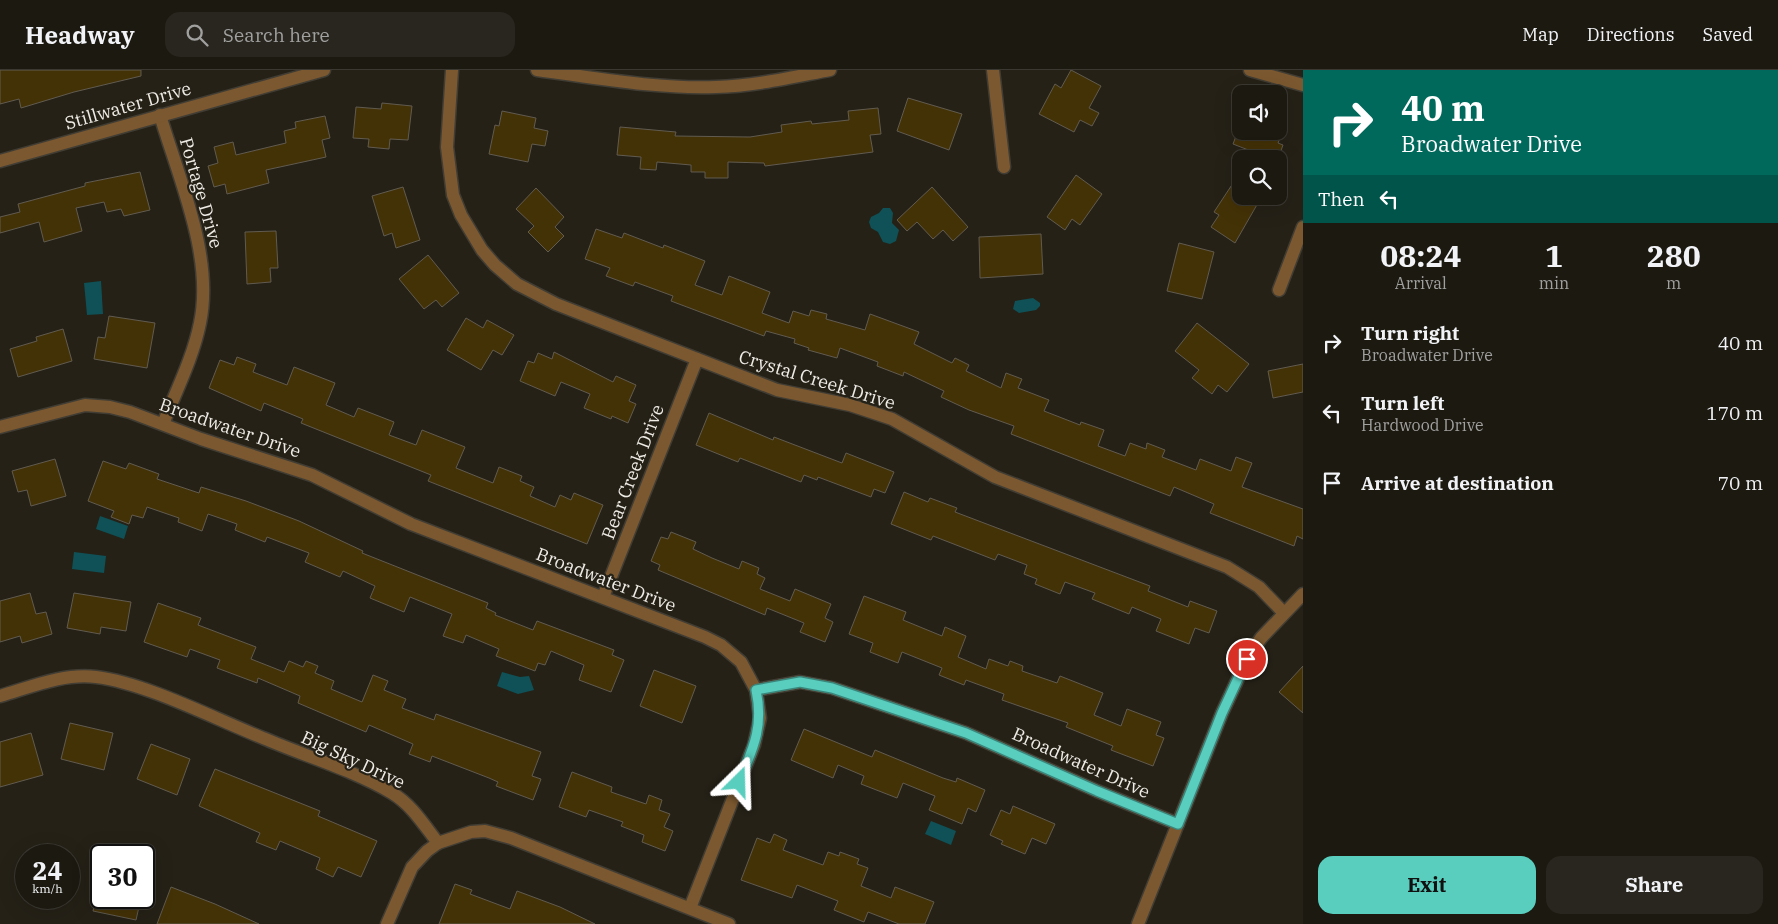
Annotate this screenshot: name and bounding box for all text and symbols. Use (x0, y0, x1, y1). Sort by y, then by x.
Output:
search box (165, 12, 515, 57)
text: Headway (25, 19, 135, 51)
icon: search (183, 21, 211, 49)
text: Search here (223, 23, 330, 47)
text: Map (1522, 23, 1559, 46)
text: Directions (1587, 23, 1675, 46)
text: Saved (1703, 23, 1753, 46)
street label: Stillwater Drive (62, 76, 194, 135)
map controls (1232, 85, 1287, 205)
button: sound (1232, 85, 1287, 140)
text: 40 m (1401, 85, 1485, 131)
icon: right (1318, 90, 1383, 155)
text: Broadwater Drive (1401, 129, 1582, 158)
street label: Portage Drive (175, 135, 228, 251)
button: search (1232, 150, 1287, 205)
icon: left (1375, 185, 1403, 213)
text: Then (1318, 187, 1365, 211)
text: 08:24 (1380, 236, 1461, 275)
text: 1 (1545, 236, 1563, 275)
text: 280 (1647, 236, 1701, 275)
text: Arrival (1395, 273, 1447, 293)
text: min (1539, 273, 1569, 293)
text: m (1666, 273, 1681, 293)
text: Turn right (1361, 321, 1459, 345)
icon: right (1318, 329, 1346, 357)
text: 40 m (1718, 331, 1763, 355)
street label: Crystal Creek Drive (736, 345, 898, 414)
text: Broadwater Drive (1361, 345, 1493, 365)
text: Turn left (1361, 391, 1444, 415)
street label: Broadwater Drive (156, 393, 304, 463)
icon: left (1318, 399, 1346, 427)
street label: Bear Creek Drive (596, 401, 669, 543)
text: 170 m (1706, 401, 1763, 425)
text: Hardwood Drive (1361, 415, 1484, 435)
icon: arrive (1318, 469, 1346, 497)
text: Arrive at destination (1361, 471, 1554, 495)
text: 70 m (1718, 471, 1763, 495)
street label: Broadwater Drive (533, 542, 679, 617)
pin (1226, 638, 1268, 680)
icon: arrive (1233, 645, 1261, 673)
street label: Broadwater Drive (1009, 722, 1154, 803)
street label: Big Sky Drive (298, 725, 409, 794)
position arrow (712, 755, 764, 807)
speed limit sign: 30 (90, 844, 155, 909)
text: 24 (32, 854, 63, 887)
button: Exit (1318, 856, 1536, 914)
button: Share (1546, 856, 1763, 914)
text: km/h (32, 881, 63, 896)

